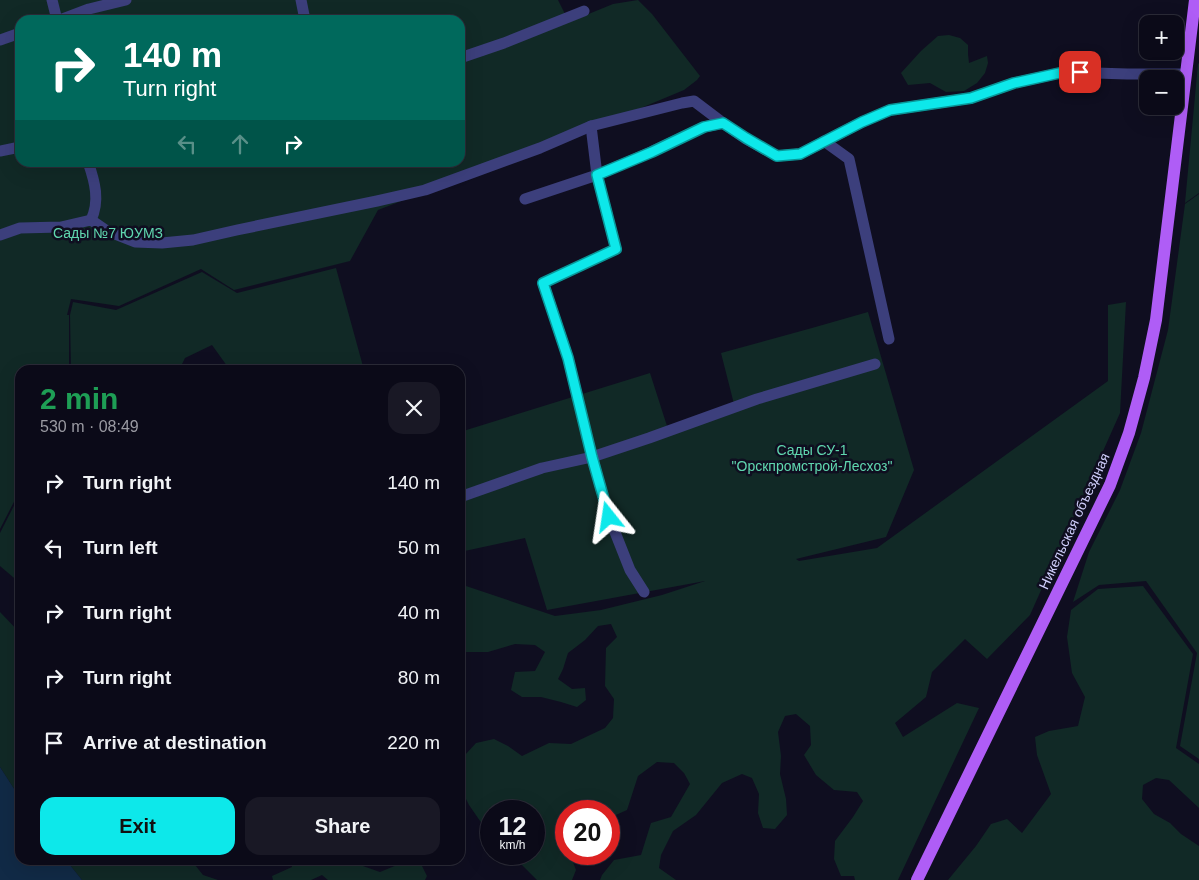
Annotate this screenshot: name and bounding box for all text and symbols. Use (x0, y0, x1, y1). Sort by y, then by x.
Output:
map controls (1139, 15, 1184, 115)
button: + (1139, 15, 1184, 60)
icon: right (40, 35, 105, 100)
text: 140 m (123, 35, 222, 74)
pin (1059, 51, 1101, 93)
icon: arrive (1066, 58, 1094, 86)
button: − (1139, 70, 1184, 115)
text: Turn right (123, 76, 216, 101)
icon: left (173, 130, 201, 158)
icon: ahead (226, 130, 254, 158)
icon: right (279, 130, 307, 158)
park label: Сады №7 ЮУМЗ (53, 225, 163, 241)
text: 2 min (40, 382, 118, 415)
button: close (388, 382, 440, 434)
text: 530 m · 08:49 (40, 418, 139, 435)
park label: Сады СУ-1 "Орскпромстрой-Лесхоз" (732, 442, 892, 474)
street label: Никельская объездная (1035, 450, 1113, 592)
icon: right (40, 469, 68, 497)
text: Turn right (83, 472, 171, 493)
text: 140 m (387, 472, 440, 493)
position arrow (582, 490, 634, 542)
icon: left (40, 534, 68, 562)
text: Turn left (83, 537, 158, 558)
text: 50 m (398, 537, 440, 558)
icon: right (40, 599, 68, 627)
text: Turn right (83, 602, 171, 623)
text: 40 m (398, 602, 440, 623)
icon: right (40, 664, 68, 692)
text: Turn right (83, 667, 171, 688)
text: 80 m (398, 667, 440, 688)
icon: arrive (40, 729, 68, 757)
text: Arrive at destination (83, 732, 267, 753)
text: 220 m (387, 732, 440, 753)
button: Exit (40, 797, 235, 855)
button: Share (245, 797, 440, 855)
speed limit sign: 20 (555, 800, 620, 865)
text: 12 (499, 812, 526, 840)
text: km/h (499, 838, 526, 852)

